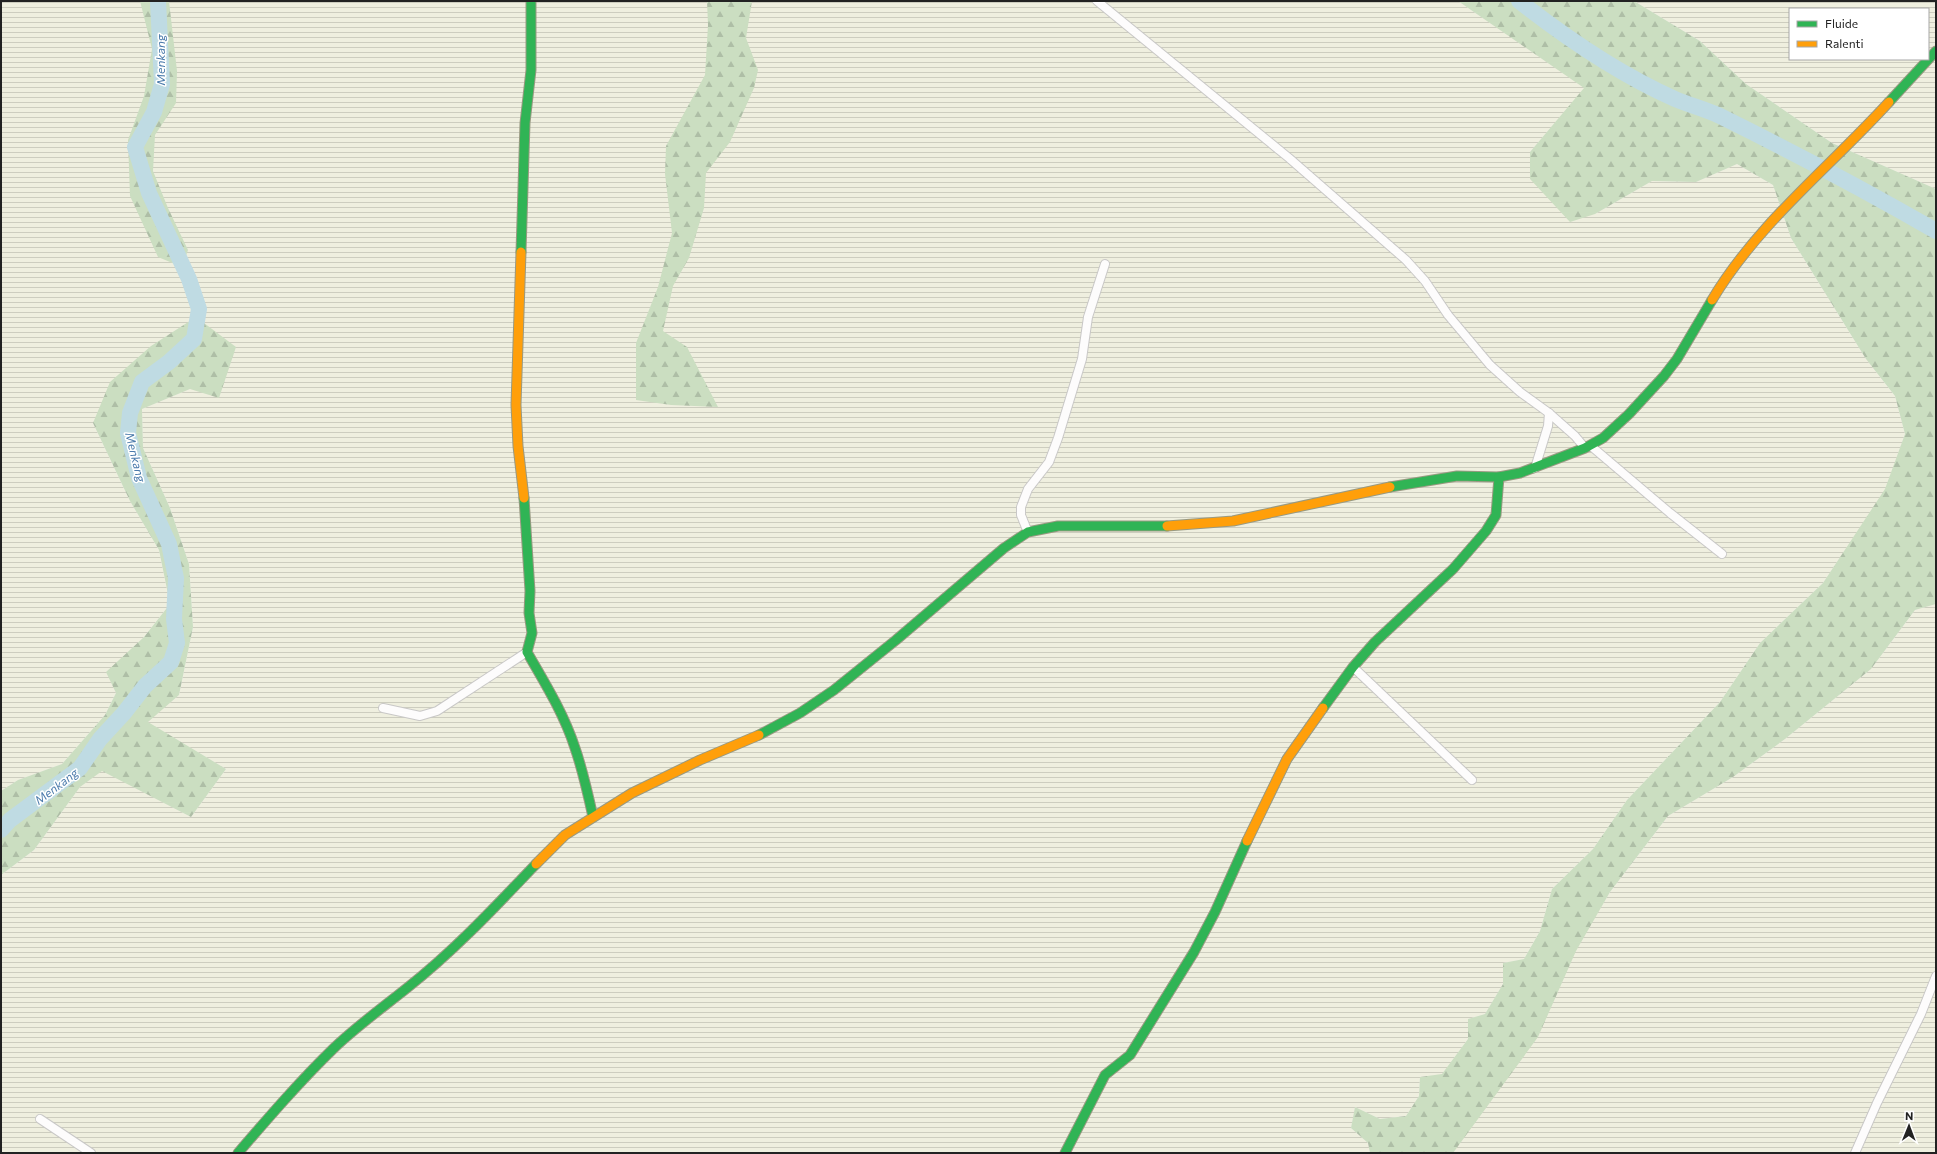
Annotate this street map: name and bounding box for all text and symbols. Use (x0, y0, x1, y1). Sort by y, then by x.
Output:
legend (1789, 8, 1929, 60)
text: Fluide (1825, 16, 1858, 30)
water label: Menkang (153, 34, 167, 85)
text: Ralenti (1825, 36, 1864, 50)
water label: Menkang (123, 431, 149, 484)
water label: Menkang (32, 765, 81, 807)
north arrow (1889, 1106, 1929, 1146)
text: N (1905, 1109, 1913, 1122)

